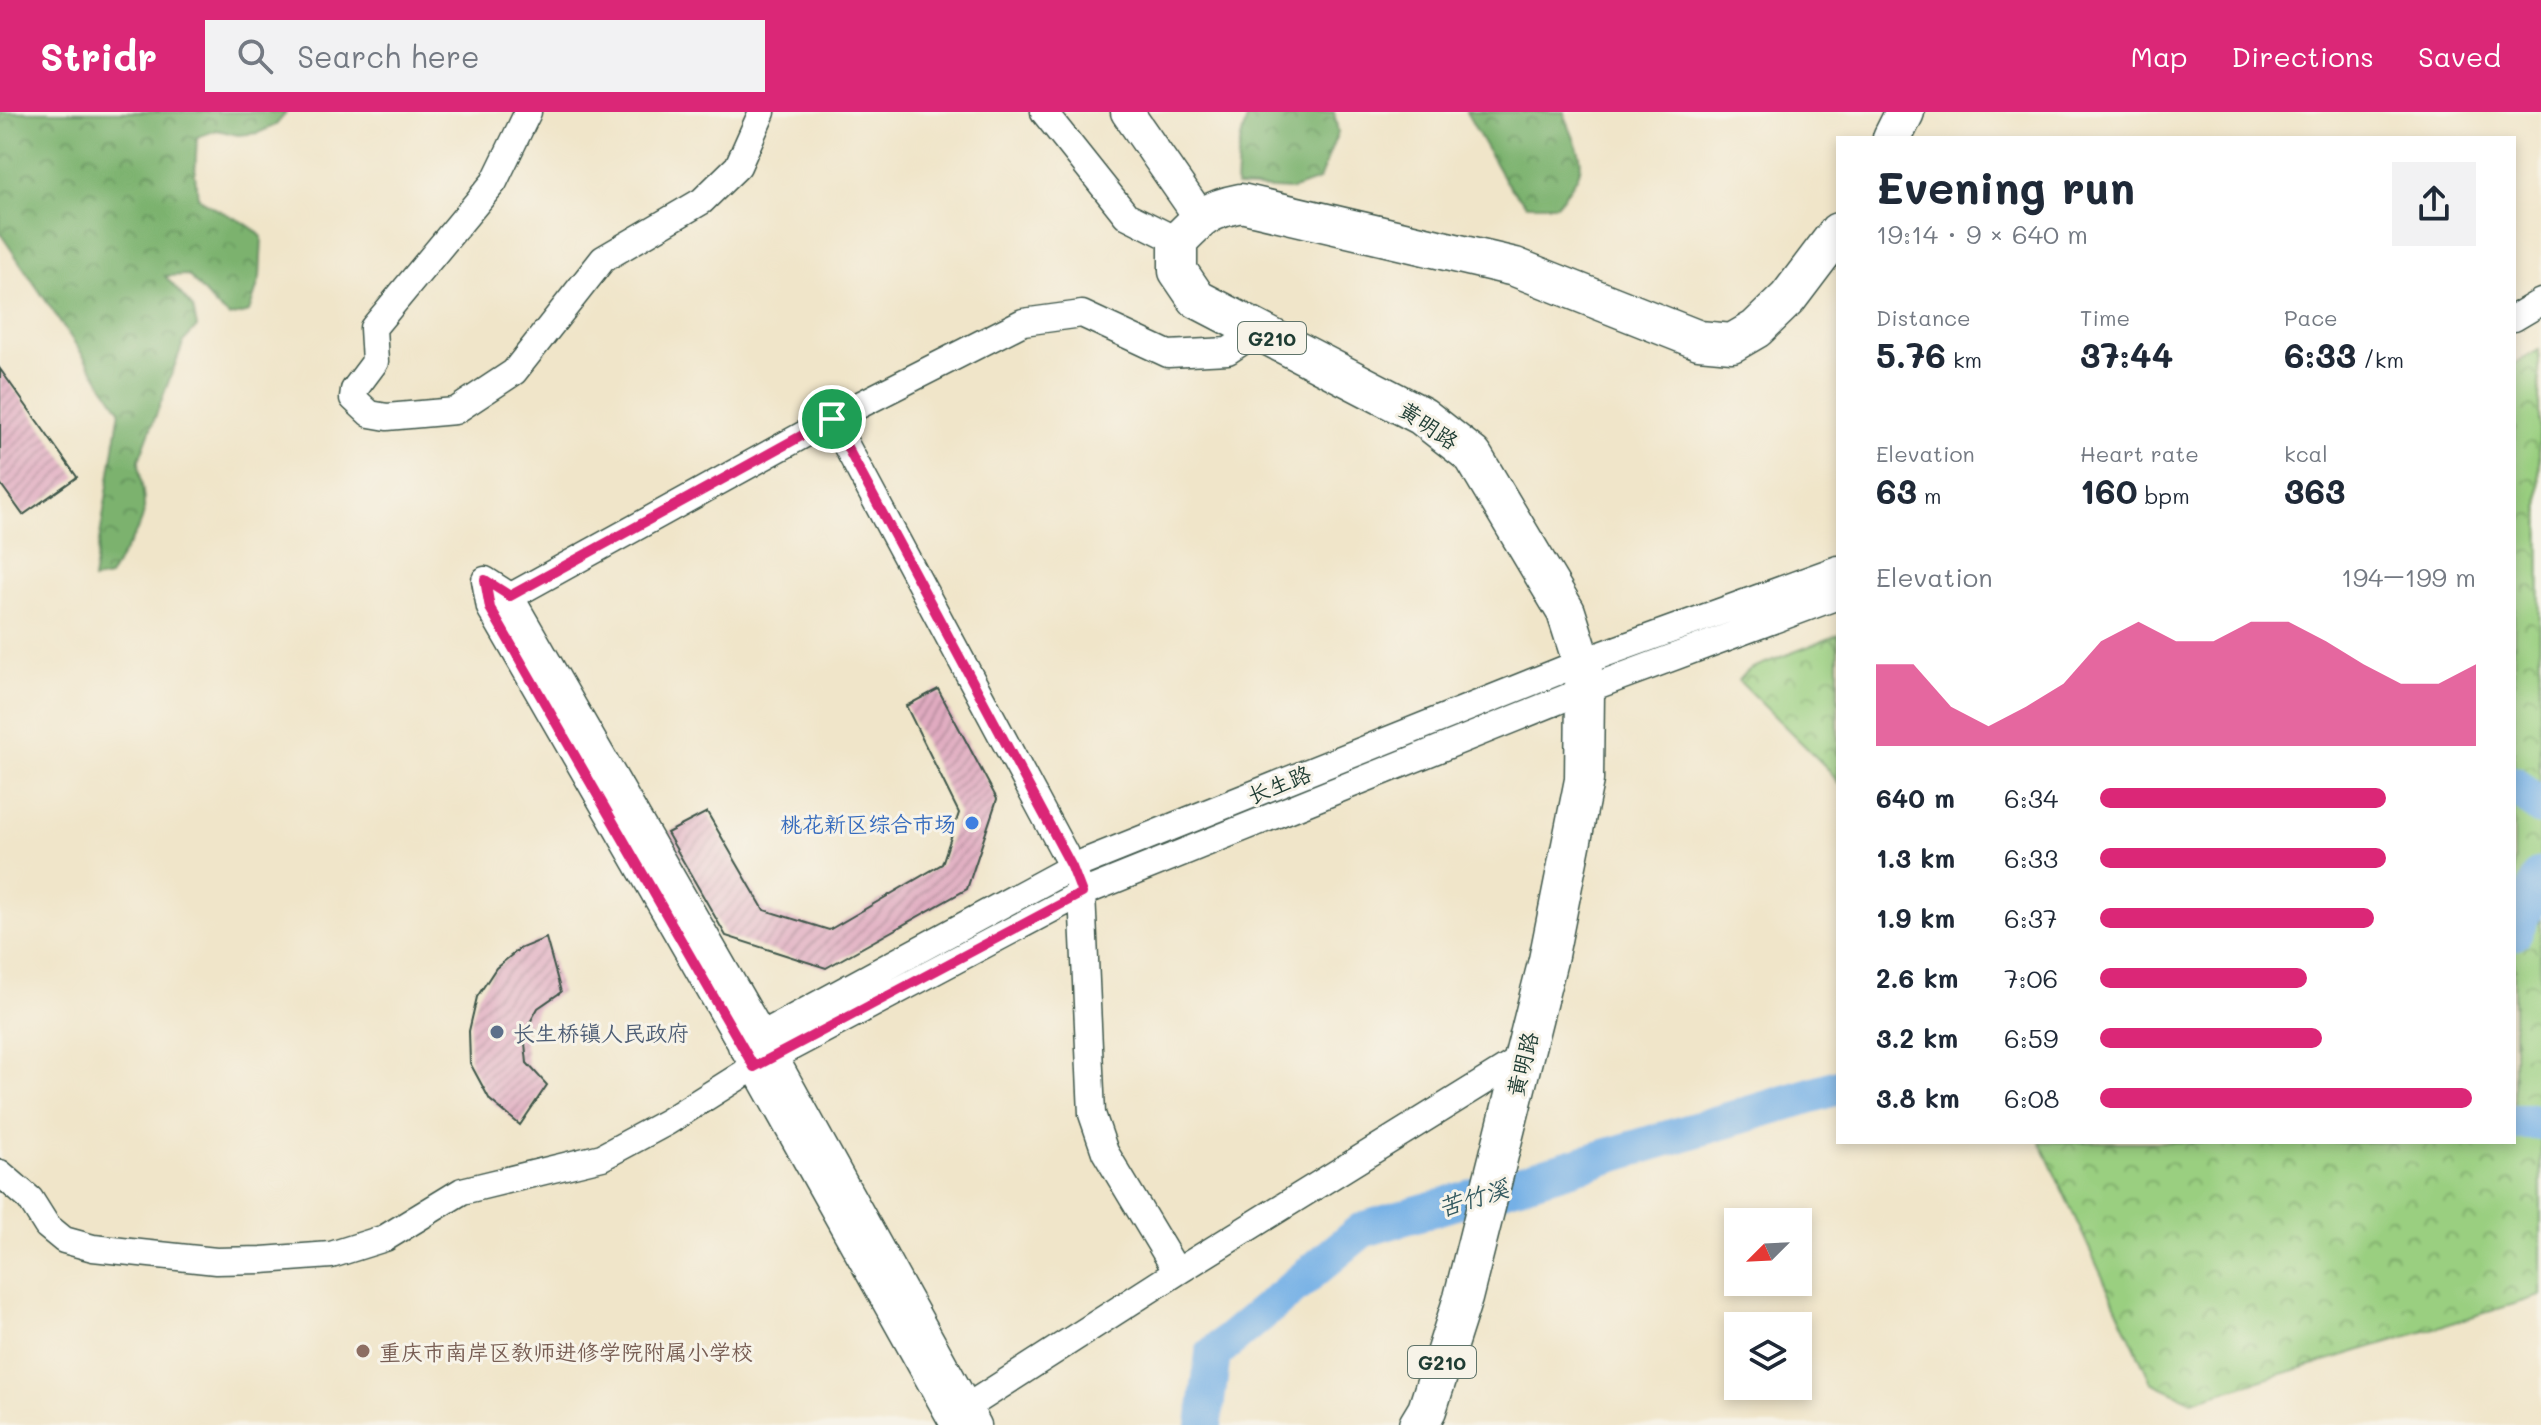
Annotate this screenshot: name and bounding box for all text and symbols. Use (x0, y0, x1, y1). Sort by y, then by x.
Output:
search box (205, 20, 765, 92)
text: Stridr (40, 31, 157, 81)
icon: search (233, 34, 277, 78)
text: Search here (297, 36, 480, 76)
text: Map (2131, 38, 2188, 74)
text: Directions (2232, 38, 2374, 74)
text: Saved (2418, 38, 2501, 74)
text: Evening run (1876, 158, 2135, 215)
button: share (2392, 162, 2476, 246)
text: 19:14 · 9 × 640 m (1876, 217, 2088, 251)
text: Distance (1876, 303, 1971, 332)
text: Time (2080, 303, 2130, 332)
text: Pace (2284, 303, 2338, 332)
road number: G210 (1238, 322, 1306, 354)
text: 5.76 (1876, 332, 1946, 377)
text: 37:44 (2080, 332, 2173, 377)
text: 6:33 (2284, 332, 2356, 377)
text: km (1946, 345, 1982, 374)
text: /km (2356, 345, 2404, 374)
pin (798, 385, 866, 453)
street label: 黄明路 (1394, 395, 1464, 455)
icon: arrive (810, 397, 854, 441)
text: Elevation (1876, 439, 1975, 468)
text: Heart rate (2080, 439, 2199, 468)
text: kcal (2284, 439, 2328, 468)
text: 63 (1876, 468, 1917, 513)
text: 160 (2080, 468, 2138, 513)
text: 363 (2284, 468, 2345, 513)
text: m (1917, 481, 1942, 510)
text: bpm (2138, 481, 2190, 510)
text: Elevation (1876, 560, 1993, 594)
text: 194–199 m (2341, 560, 2476, 594)
street label: 长生路 (1243, 758, 1315, 810)
text: 640 m (1876, 781, 1955, 815)
text: 6:34 (2004, 781, 2058, 815)
place label: 桃花新区综合市场 (780, 809, 956, 838)
marker: 桃花新区综合市场 (963, 814, 981, 832)
text: 1.3 km (1876, 841, 1955, 875)
text: 6:33 (2004, 841, 2058, 875)
text: 1.9 km (1876, 901, 1955, 935)
text: 6:37 (2004, 901, 2057, 935)
text: 2.6 km (1876, 961, 1958, 995)
text: 7:06 (2004, 961, 2058, 995)
place label: 长生桥镇人民政府 (513, 1018, 689, 1047)
text: 3.2 km (1876, 1021, 1958, 1055)
text: 6:59 (2004, 1021, 2058, 1055)
marker: 长生桥镇人民政府 (488, 1023, 506, 1041)
street label: 黄明路 (1500, 1028, 1544, 1100)
text: 3.8 km (1876, 1081, 1960, 1115)
text: 6:08 (2004, 1081, 2060, 1115)
water label: 苦竹溪 (1434, 1171, 1514, 1222)
north arrow (1724, 1208, 1812, 1296)
map controls (1724, 1208, 1812, 1400)
button: layers (1724, 1312, 1812, 1400)
place label: 重庆市南岸区教师进修学院附属小学校 (379, 1337, 753, 1366)
marker: 重庆市南岸区教师进修学院附属小学校 (354, 1342, 372, 1360)
road number: G210 (1408, 1346, 1476, 1378)

